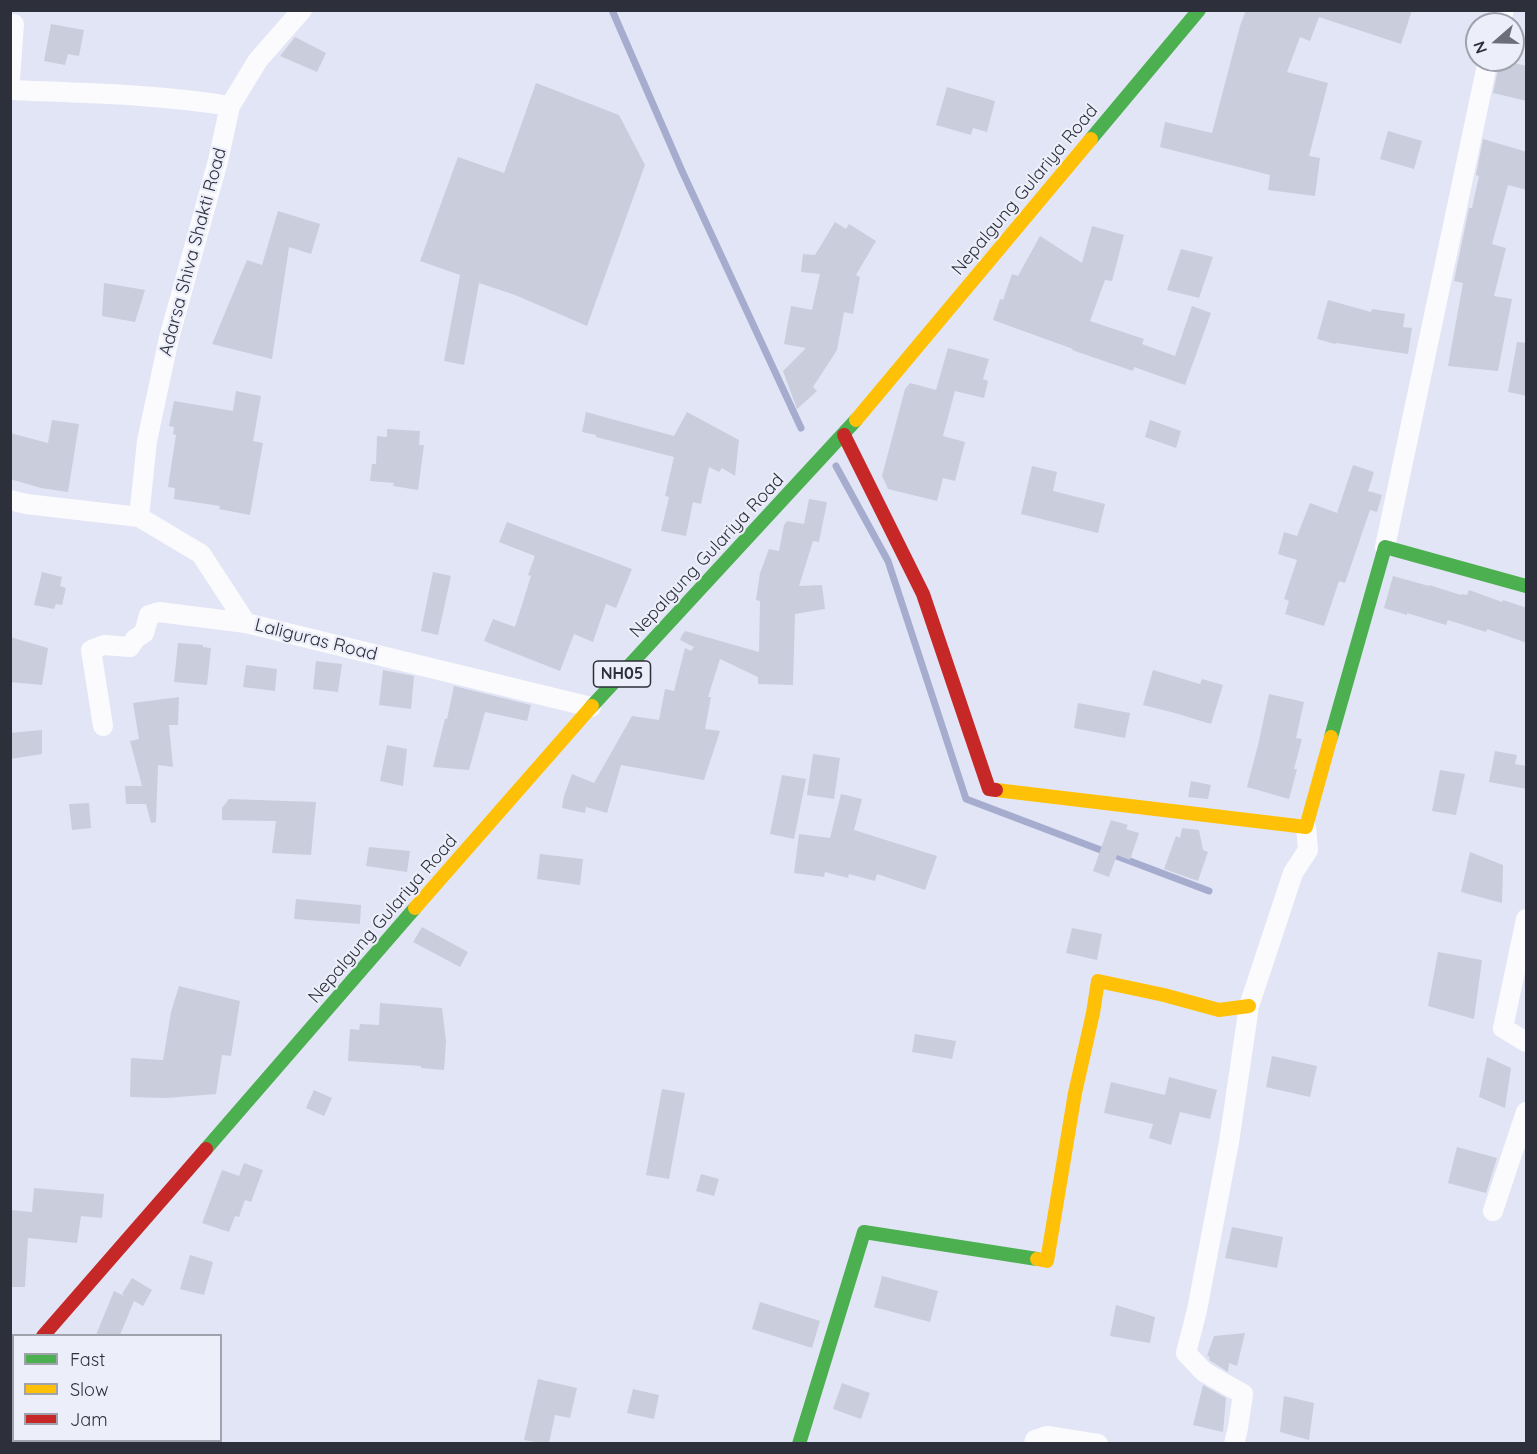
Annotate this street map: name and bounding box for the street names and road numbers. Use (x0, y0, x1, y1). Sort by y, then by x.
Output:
street label: Nepalgung Gulariya Road (947, 100, 1103, 280)
street label: Adarsa Shiva Shakti Road (155, 146, 231, 358)
street label: Nepalgung Gulariya Road (625, 470, 789, 642)
street label: Laliguras Road (253, 614, 379, 666)
road number: NH05 (594, 661, 650, 687)
street label: Nepalgung Gulariya Road (304, 830, 462, 1008)

